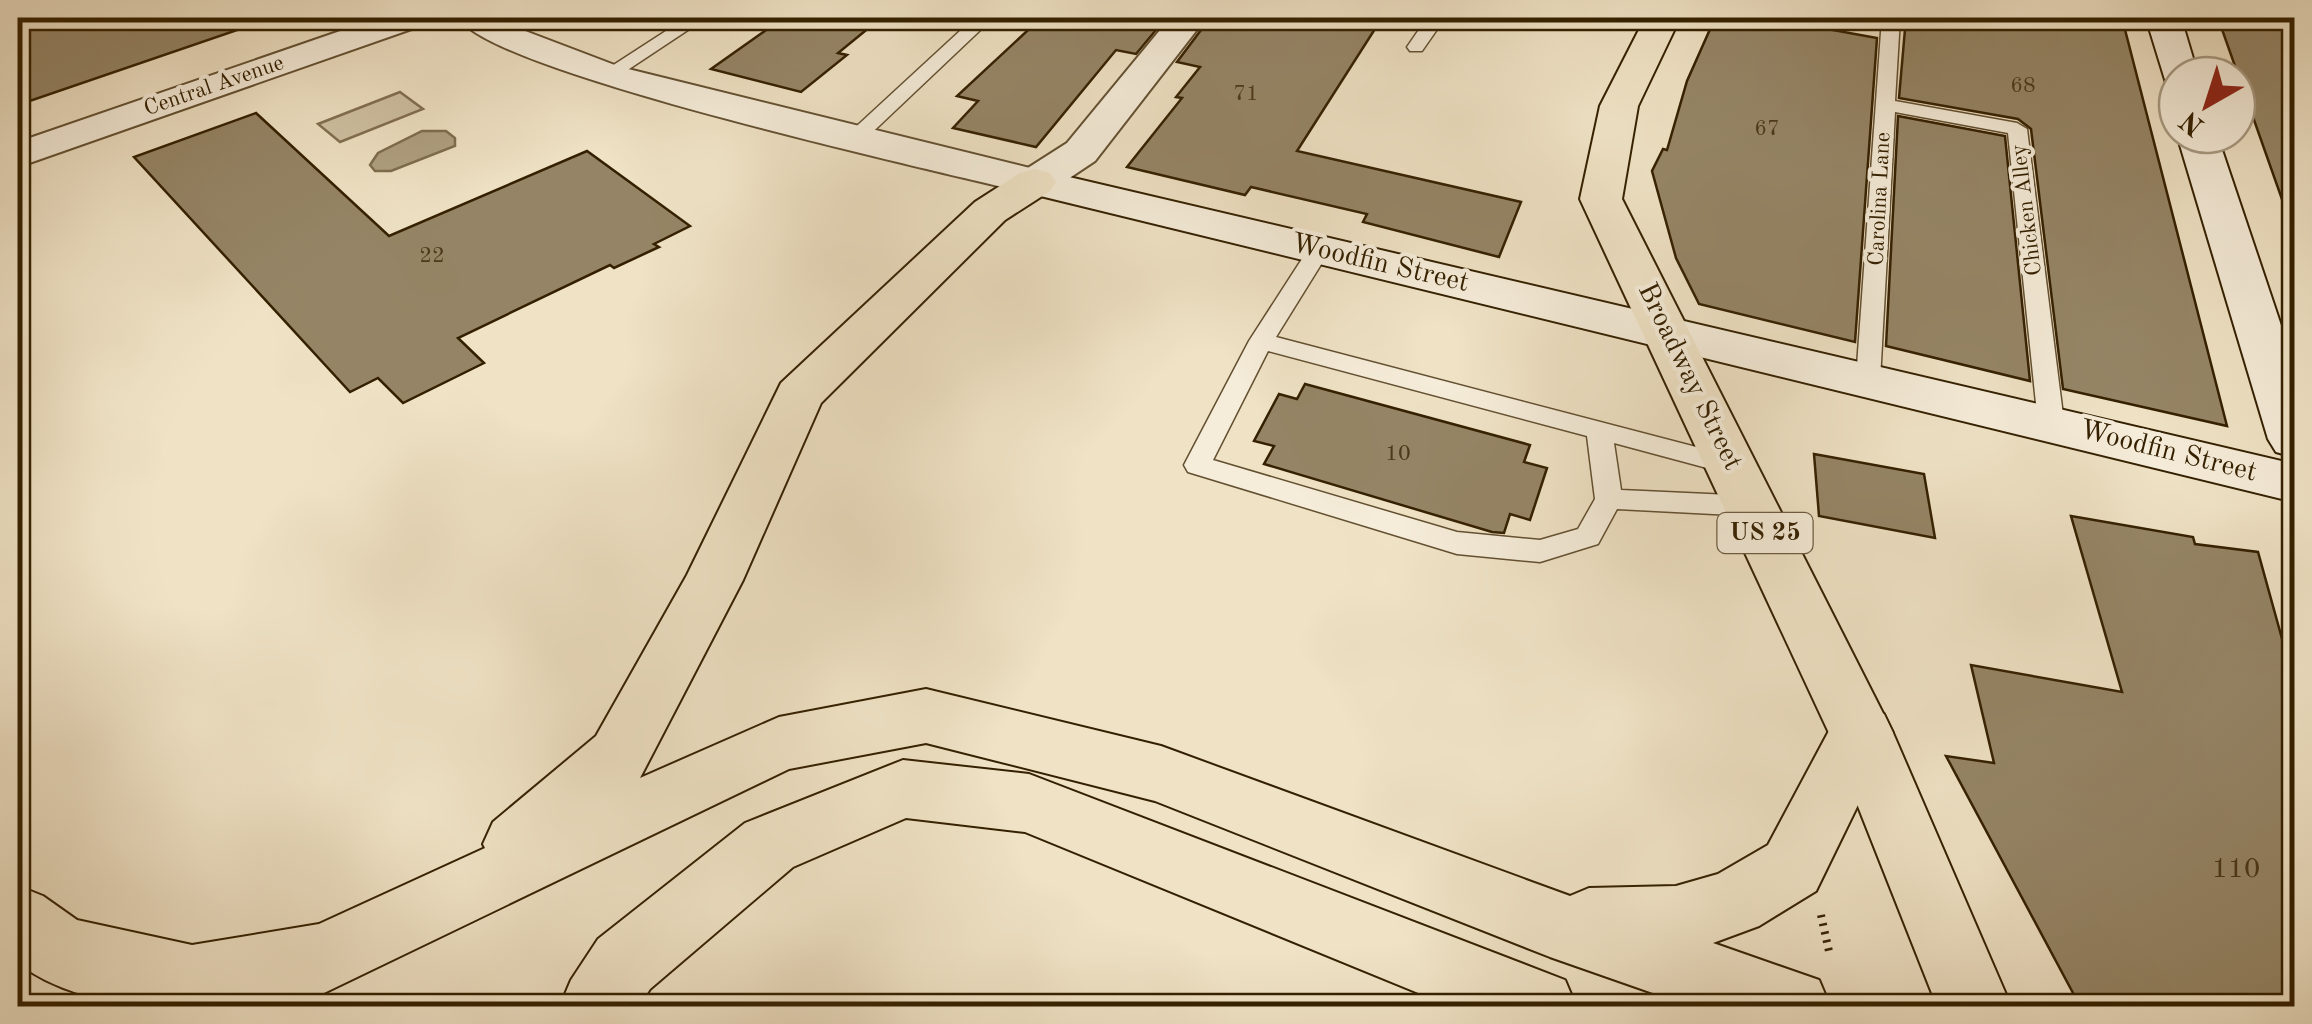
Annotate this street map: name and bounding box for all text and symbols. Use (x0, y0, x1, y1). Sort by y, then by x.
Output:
street label: Central Avenue (141, 52, 287, 120)
north arrow (2157, 55, 2257, 155)
house number: 68 (2010, 75, 2036, 97)
house number: 71 (1233, 83, 1259, 105)
text: N (2176, 104, 2210, 140)
house number: 67 (1754, 118, 1780, 140)
street label: Carolina Lane (1866, 132, 1894, 266)
street label: Chicken Alley (2008, 143, 2046, 277)
street label: Woodfin Street (1288, 230, 1472, 298)
house number: 22 (419, 245, 445, 267)
street label: Broadway Street (1632, 279, 1746, 475)
street label: Woodfin Street (2077, 416, 2259, 488)
house number: 10 (1385, 443, 1411, 465)
road number: US 25 (1718, 513, 1812, 553)
house number: 110 (2212, 856, 2260, 884)

